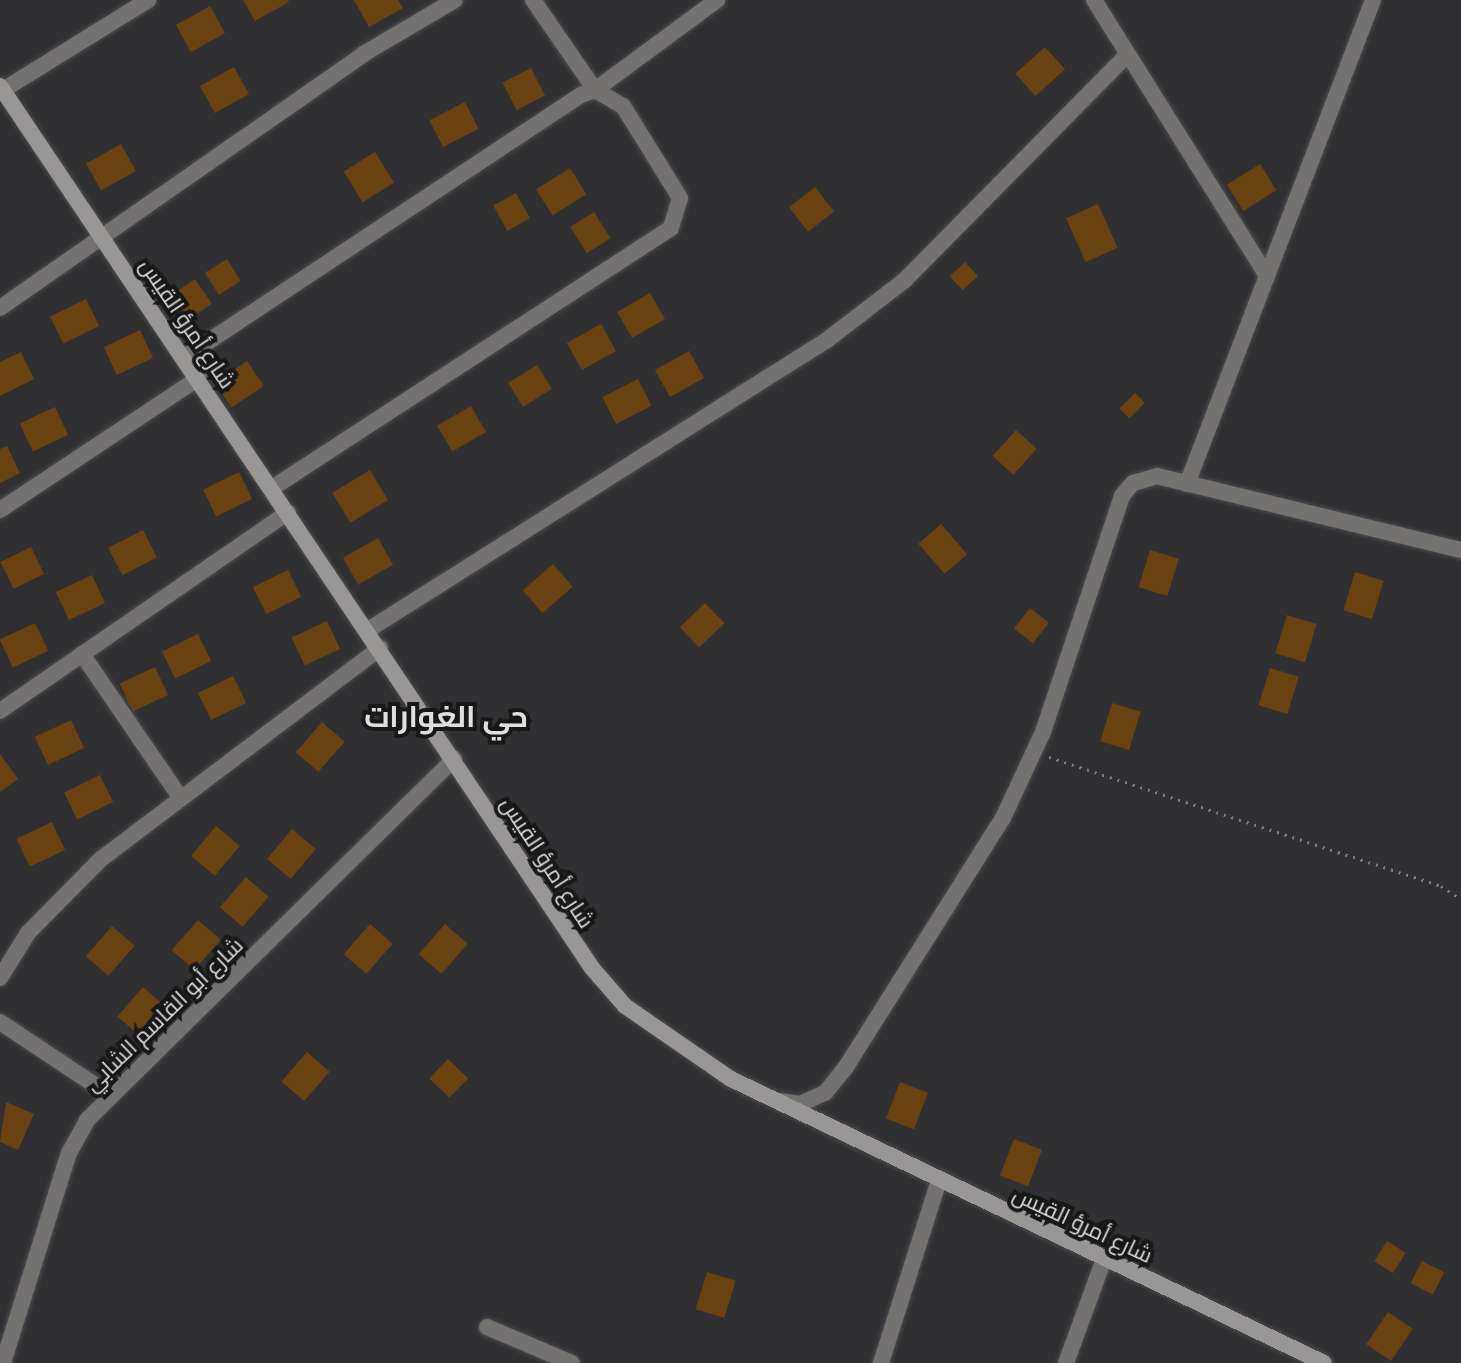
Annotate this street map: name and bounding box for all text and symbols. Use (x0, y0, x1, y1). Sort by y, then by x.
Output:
street label: شارع أمرؤ القيس (135, 253, 241, 393)
district label: حي الغوارات (364, 698, 528, 734)
street label: شارع أمرؤ القيس (496, 791, 600, 933)
street label: شارع أبو القاسم الشابي (78, 932, 248, 1096)
street label: شارع أمرؤ القيس (1009, 1180, 1157, 1268)

